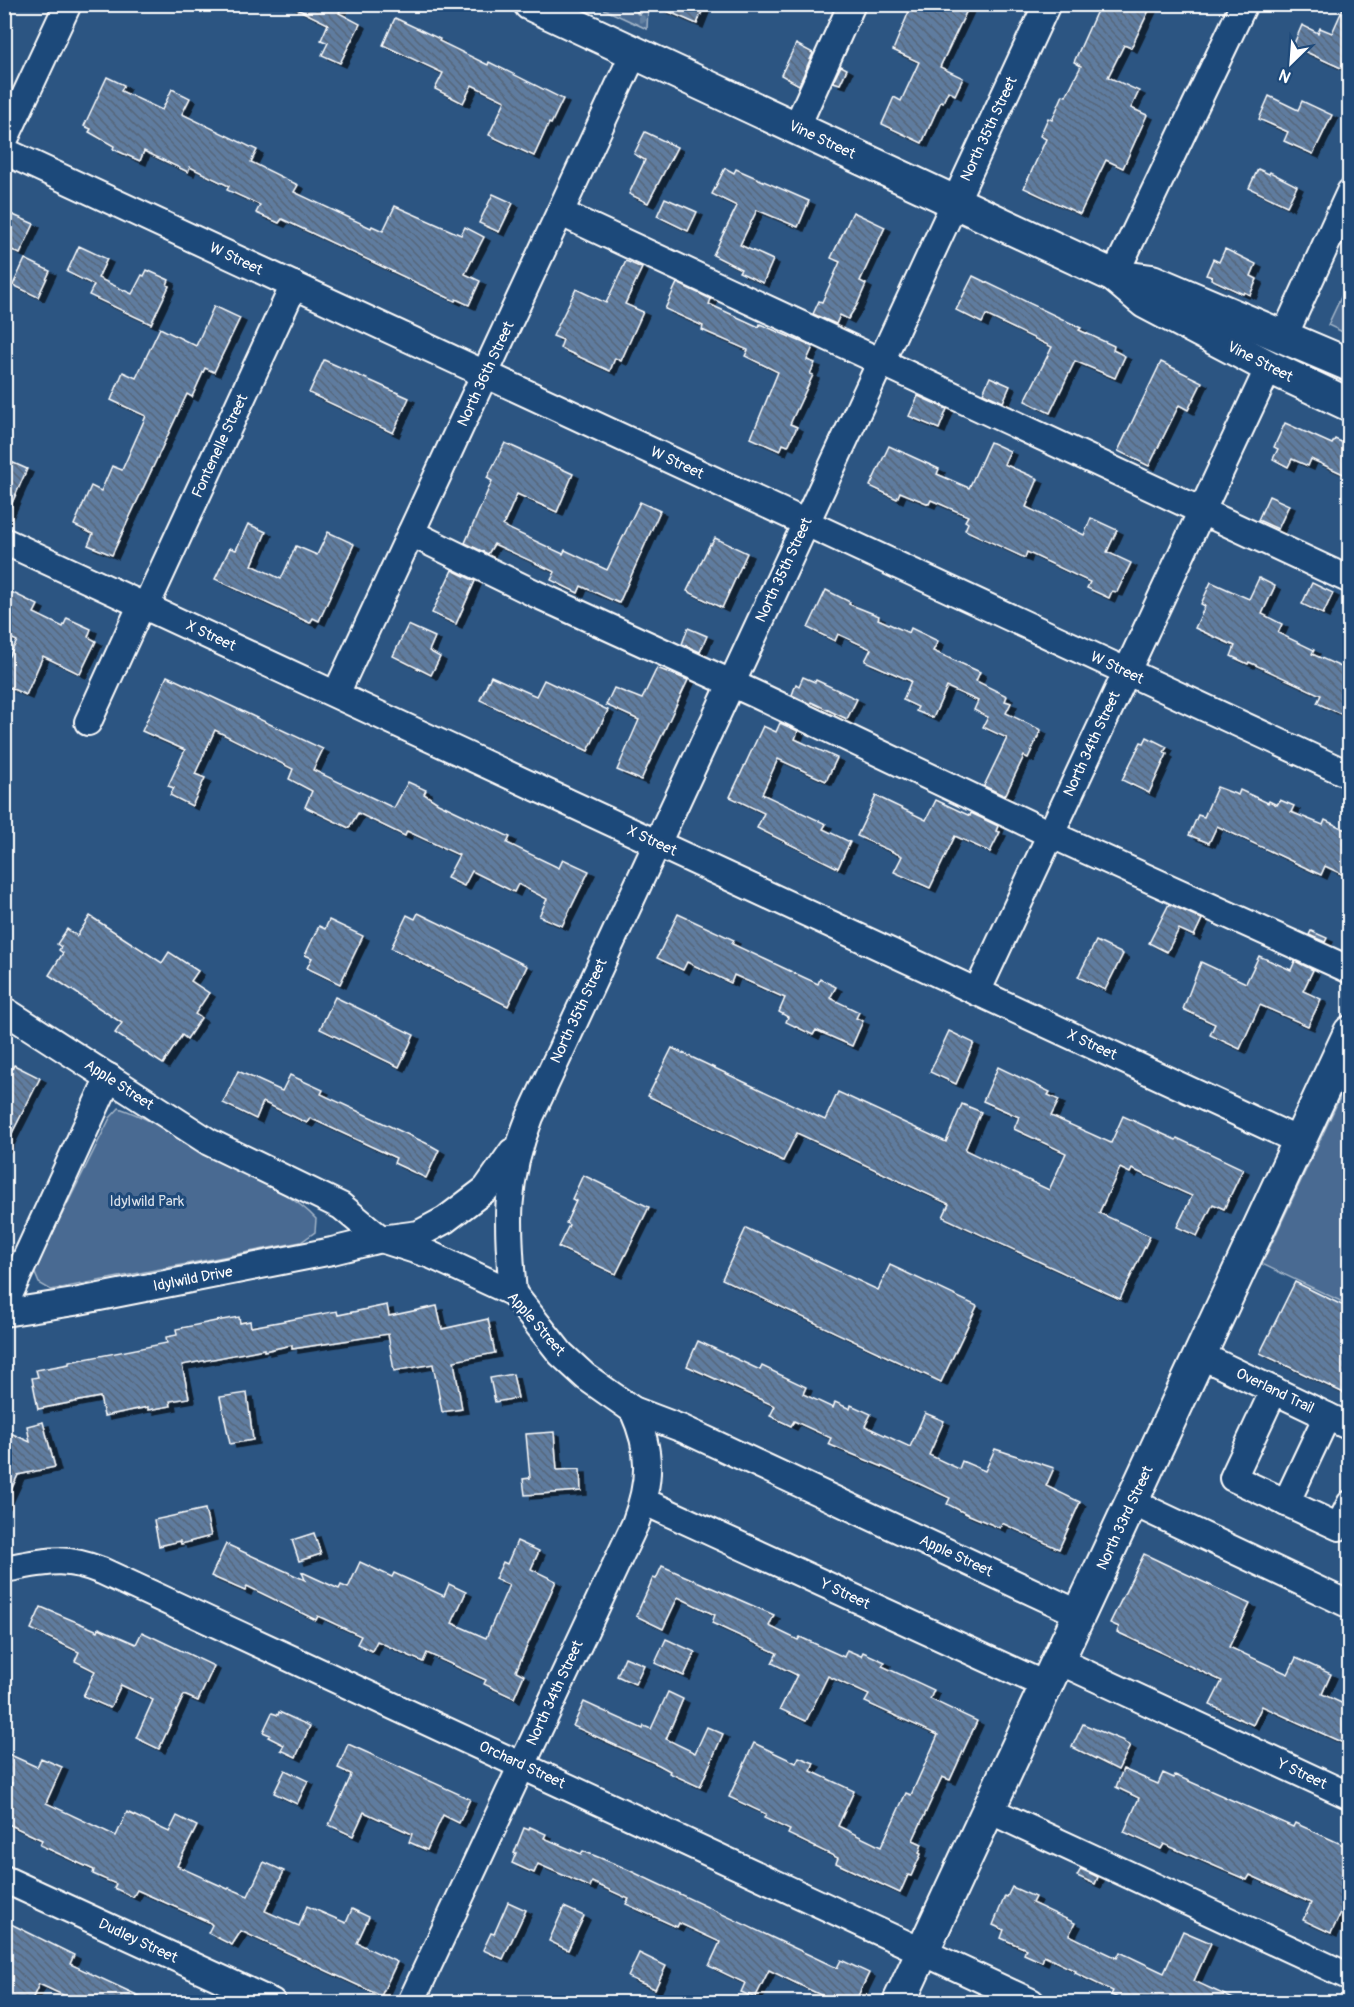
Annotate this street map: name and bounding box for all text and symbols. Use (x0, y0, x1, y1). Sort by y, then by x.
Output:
north arrow (1261, 33, 1321, 93)
text: N (1276, 64, 1294, 87)
street label: North 35th Street (956, 73, 1022, 184)
street label: Vine Street (786, 116, 859, 164)
street label: W Street (206, 238, 267, 280)
street label: North 36th Street (453, 317, 519, 430)
street label: Vine Street (1224, 337, 1297, 387)
street label: Fontenelle Street (188, 390, 253, 501)
street label: W Street (647, 442, 708, 484)
street label: North 35th Street (751, 514, 817, 625)
street label: X Street (183, 616, 240, 656)
street label: W Street (1087, 647, 1148, 689)
street label: North 34th Street (1059, 687, 1125, 800)
street label: X Street (624, 821, 681, 861)
street label: North 35th Street (546, 955, 612, 1066)
street label: X Street (1064, 1025, 1121, 1065)
street label: Apple Street (81, 1056, 158, 1115)
park label: Idylwild Park (110, 1192, 185, 1211)
street label: Idylwild Drive (152, 1262, 235, 1296)
street label: Apple Street (503, 1288, 570, 1361)
street label: Overland Trail (1233, 1364, 1317, 1418)
street label: North 33rd Street (1093, 1462, 1158, 1573)
street label: Apple Street (916, 1531, 997, 1582)
street label: Y Street (816, 1574, 874, 1614)
street label: North 34th Street (522, 1636, 588, 1749)
street label: Orchard Street (476, 1737, 569, 1794)
street label: Y Street (1273, 1754, 1331, 1794)
street label: Dudley Street (95, 1914, 182, 1968)

